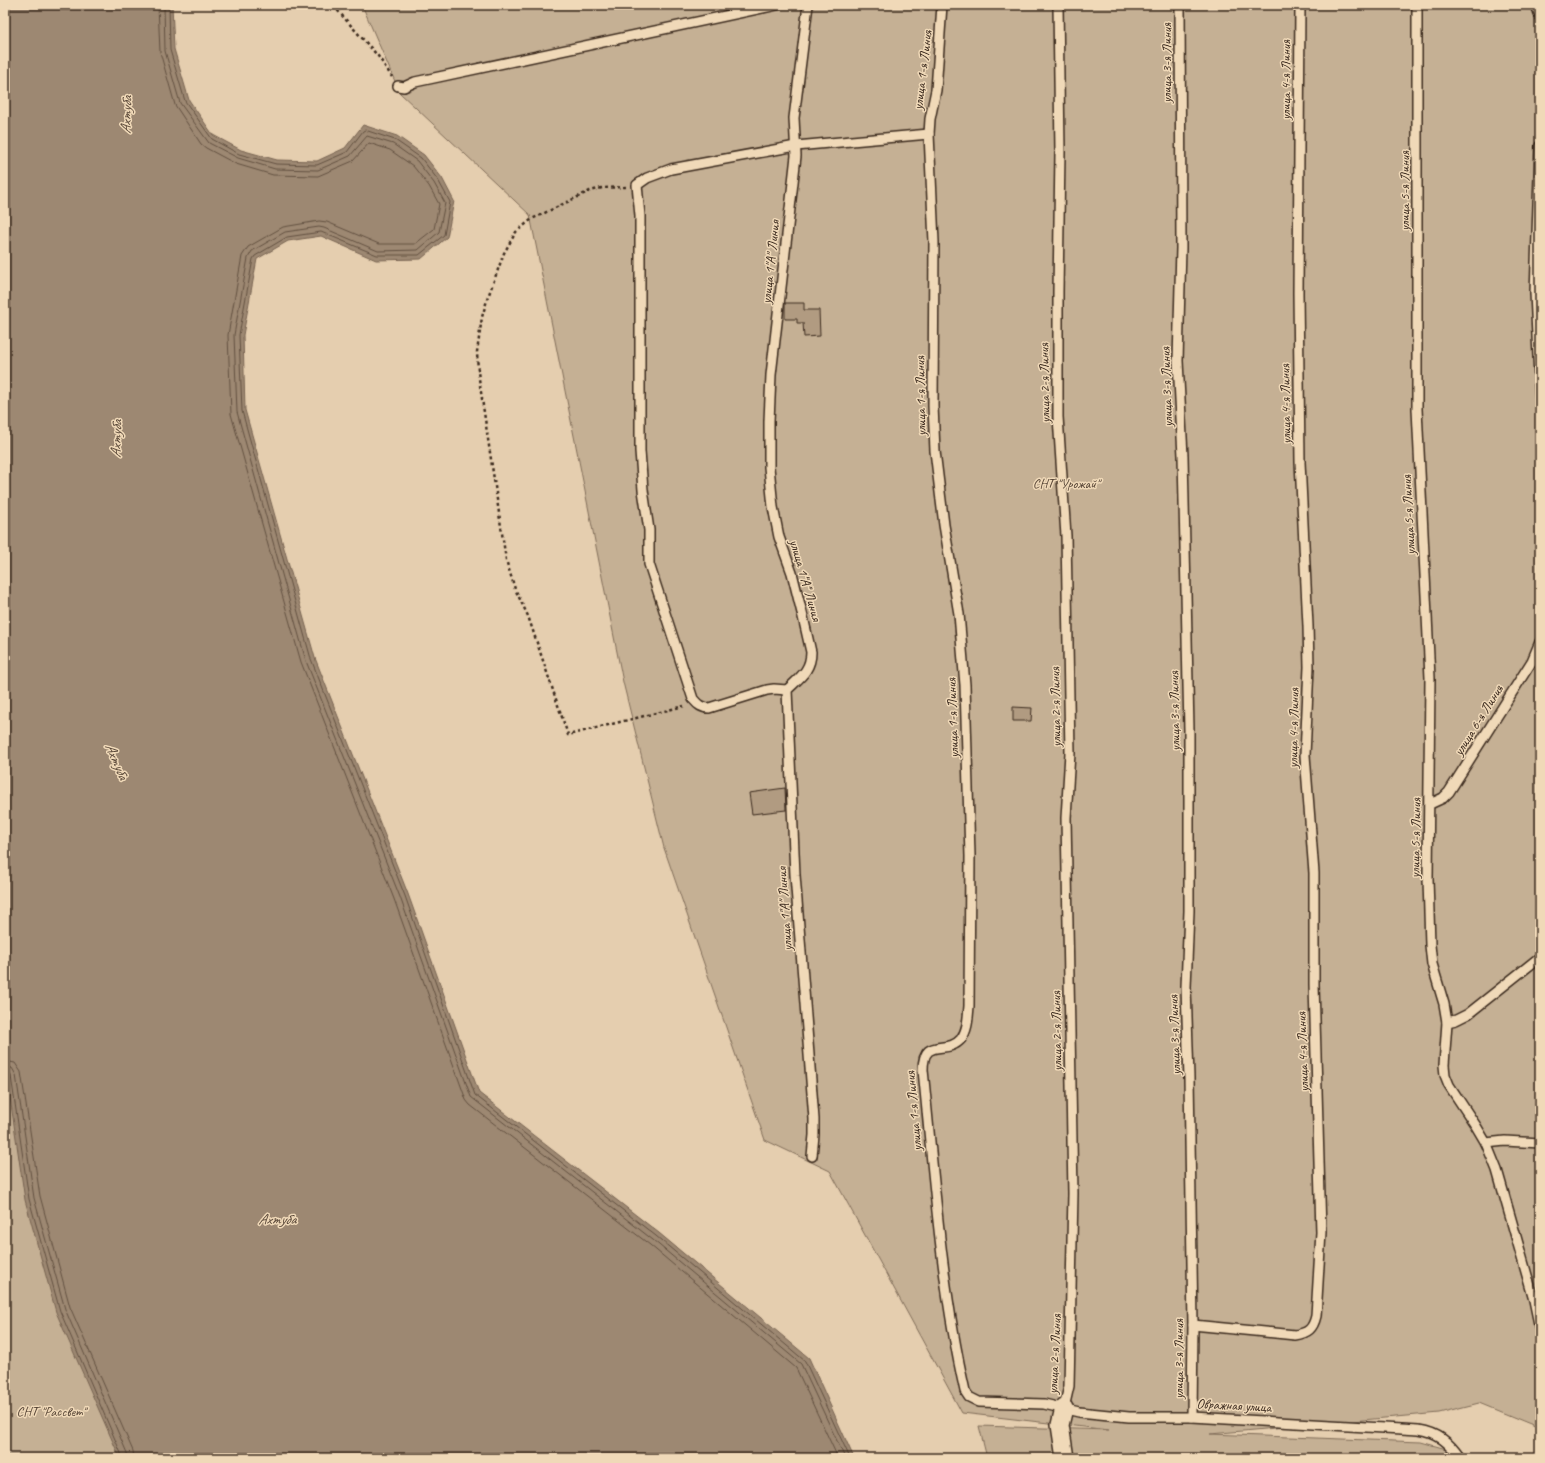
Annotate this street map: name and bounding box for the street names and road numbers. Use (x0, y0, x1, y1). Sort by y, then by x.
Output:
street label: улица 3-я Линия (1158, 22, 1175, 104)
street label: улица 1-я Линия (909, 28, 936, 112)
street label: улица 4-я Линия (1277, 39, 1294, 121)
street label: улица 5-я Линия (1396, 150, 1413, 232)
street label: улица 1"А" Линия (758, 218, 783, 306)
street label: улица 2-я Линия (1035, 342, 1054, 424)
street label: улица 3-я Линия (1157, 346, 1176, 428)
street label: улица 1-я Линия (911, 355, 930, 437)
street label: улица 4-я Линия (1276, 363, 1295, 445)
street label: улица 5-я Линия (1398, 474, 1419, 556)
street label: улица 1"А" Линия (785, 536, 826, 624)
street label: улица 2-я Линия (1046, 666, 1065, 748)
street label: улица 3-я Линия (1165, 670, 1184, 752)
street label: улица 1-я Линия (943, 677, 962, 759)
street label: улица 6-я Линия (1449, 681, 1507, 760)
street label: улица 4-я Линия (1284, 687, 1303, 769)
street label: улица 5-я Линия (1406, 797, 1425, 879)
street label: улица 1"А" Линия (773, 865, 796, 952)
street label: улица 2-я Линия (1047, 990, 1066, 1072)
street label: улица 3-я Линия (1165, 994, 1184, 1076)
street label: улица 4-я Линия (1293, 1011, 1312, 1093)
street label: улица 1-я Линия (901, 1069, 926, 1153)
street label: улица 2-я Линия (1044, 1313, 1065, 1395)
street label: улица 3-я Линия (1170, 1318, 1187, 1400)
street label: Овражная улица (1196, 1395, 1273, 1416)

